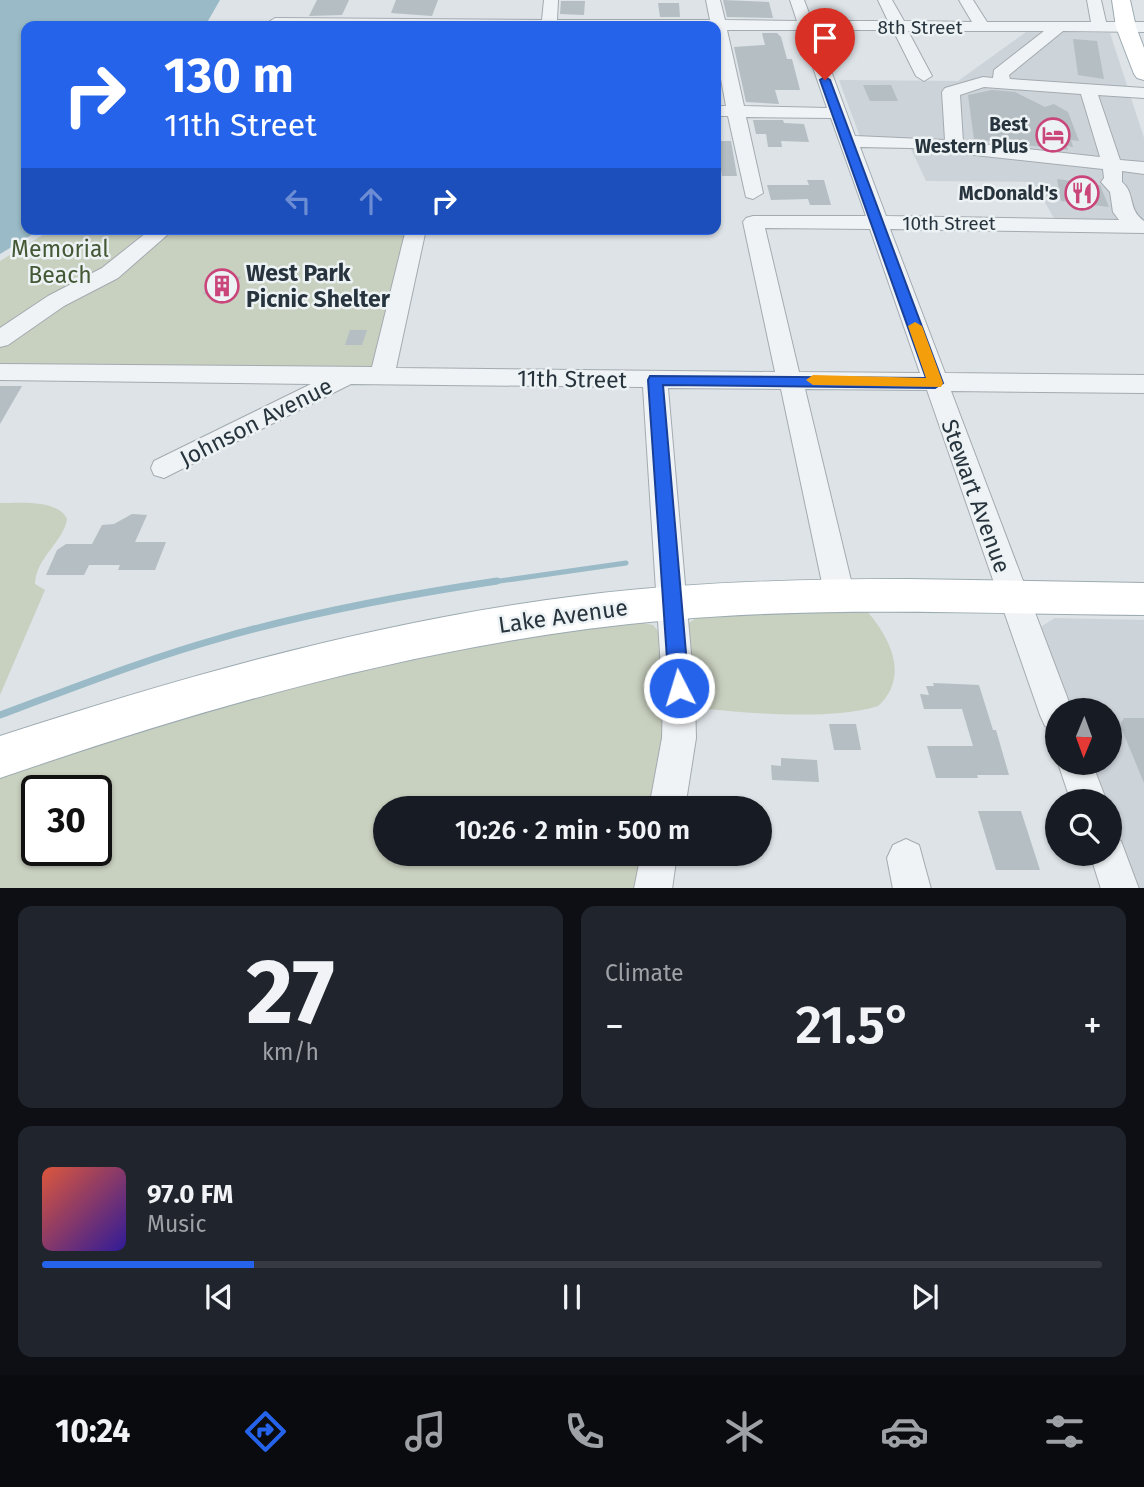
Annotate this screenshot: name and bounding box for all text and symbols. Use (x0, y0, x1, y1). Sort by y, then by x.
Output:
pin (795, 8, 855, 80)
street label: 8th Street (877, 16, 963, 39)
icon: arrive (806, 19, 844, 57)
text: 130 m (164, 46, 294, 105)
icon: right (49, 49, 140, 140)
text: 11th Street (164, 106, 317, 144)
place label: Best Western Plus (915, 113, 1029, 158)
hotel icon: Best Western Plus (1034, 116, 1072, 154)
restaurant icon: McDonald's (1063, 174, 1101, 212)
icon: left (279, 182, 317, 220)
icon: ahead (352, 182, 390, 220)
icon: right (425, 182, 463, 220)
place label: McDonald's (959, 182, 1058, 205)
street label: 10th Street (902, 212, 996, 235)
park label: Memorial Beach (11, 235, 109, 289)
place label: West Park Picnic Shelter (246, 259, 391, 313)
building icon: West Park Picnic Shelter (203, 267, 241, 305)
street label: 11th Street (517, 364, 628, 394)
street label: Johnson Avenue (175, 372, 337, 472)
street label: Stewart Avenue (935, 415, 1017, 577)
street label: Lake Avenue (497, 593, 629, 639)
position arrow (642, 651, 716, 725)
north arrow (1045, 698, 1122, 775)
map controls (1045, 698, 1122, 866)
speed limit sign: 30 (21, 775, 112, 866)
button: search (1045, 789, 1122, 866)
text: 10:26 · 2 min · 500 m (455, 815, 690, 846)
text: 27 (246, 938, 335, 1047)
text: Climate (605, 959, 684, 987)
text: 21.5° (795, 994, 912, 1057)
text: − (605, 1003, 624, 1049)
text: + (1083, 1003, 1102, 1049)
text: km/h (262, 1038, 319, 1066)
text: 97.0 FM (147, 1179, 233, 1210)
text: Music (147, 1210, 207, 1238)
icon: previous (200, 1278, 238, 1316)
icon: pause (553, 1278, 591, 1316)
icon: next (906, 1278, 944, 1316)
icon: directions (241, 1407, 290, 1456)
icon: music (401, 1407, 450, 1456)
icon: phone (560, 1407, 609, 1456)
icon: climate (720, 1407, 769, 1456)
icon: car (880, 1407, 929, 1456)
icon: filters (1040, 1407, 1089, 1456)
text: 10:24 (55, 1412, 130, 1450)

